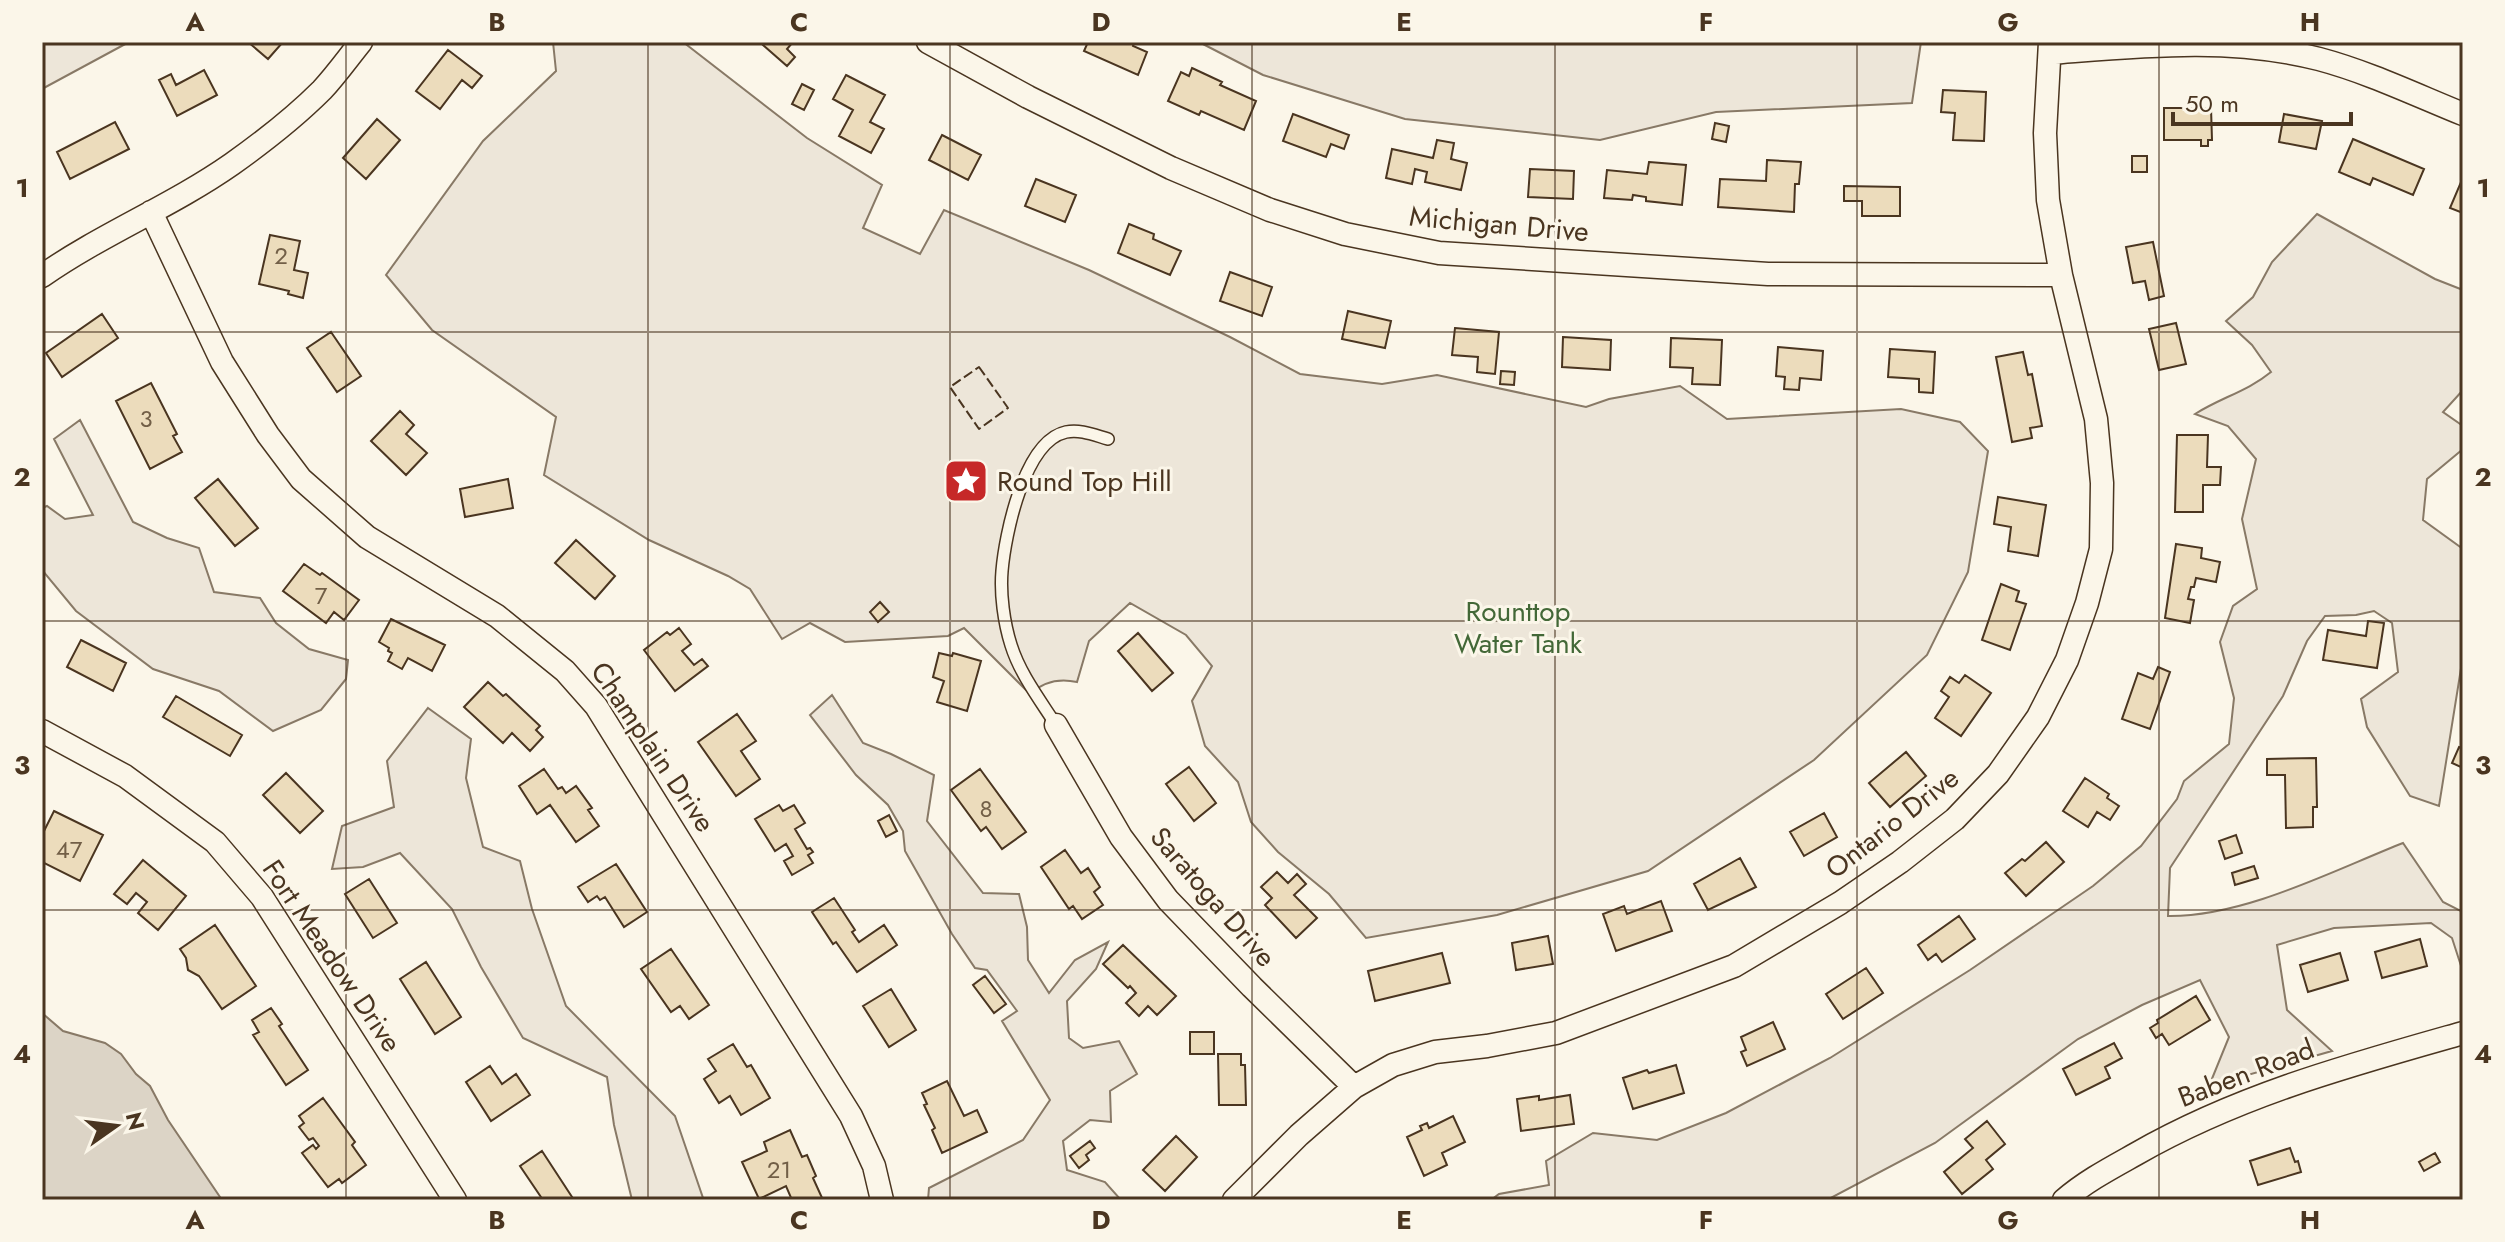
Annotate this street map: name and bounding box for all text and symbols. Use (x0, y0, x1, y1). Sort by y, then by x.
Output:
text: A (184, 3, 205, 41)
text: B (488, 3, 506, 41)
text: C (790, 3, 808, 41)
text: D (1091, 3, 1111, 41)
text: E (1396, 3, 1412, 41)
text: F (1699, 3, 1713, 41)
text: G (1997, 3, 2019, 41)
text: H (2300, 3, 2320, 41)
scale bar (2173, 76, 2351, 126)
text: 50 m (2185, 86, 2239, 121)
text: 1 (15, 169, 29, 207)
text: 1 (2476, 169, 2490, 207)
street label: Michigan Drive (1408, 196, 1590, 252)
house number: 2 (274, 238, 288, 273)
house number: 3 (139, 401, 153, 436)
place icon: Round Top Hill (942, 457, 990, 505)
text: 2 (13, 458, 31, 496)
text: 2 (2474, 458, 2492, 496)
place label: Round Top Hill (997, 461, 1172, 502)
house number: 7 (315, 578, 328, 613)
park label: Rounttop Water Tank (1454, 591, 1583, 664)
street label: Champlain Drive (581, 654, 725, 840)
text: 3 (14, 746, 30, 784)
text: 3 (2475, 746, 2491, 784)
street label: Ontario Drive (1816, 758, 1968, 888)
house number: 8 (979, 791, 993, 826)
street label: Saratoga Drive (1140, 818, 1286, 976)
house number: 47 (56, 832, 83, 867)
street label: Fort Meadow Drive (252, 852, 412, 1060)
street label: Baben Road (2172, 1028, 2320, 1118)
text: 4 (13, 1035, 31, 1073)
text: 4 (2474, 1035, 2492, 1073)
north arrow (76, 1086, 156, 1166)
text: N (118, 1109, 153, 1134)
house number: 21 (767, 1152, 791, 1187)
text: A (184, 1201, 205, 1239)
text: B (488, 1201, 506, 1239)
text: C (790, 1201, 808, 1239)
text: D (1091, 1201, 1111, 1239)
text: E (1396, 1201, 1412, 1239)
text: F (1699, 1201, 1713, 1239)
text: G (1997, 1201, 2019, 1239)
text: H (2300, 1201, 2320, 1239)

